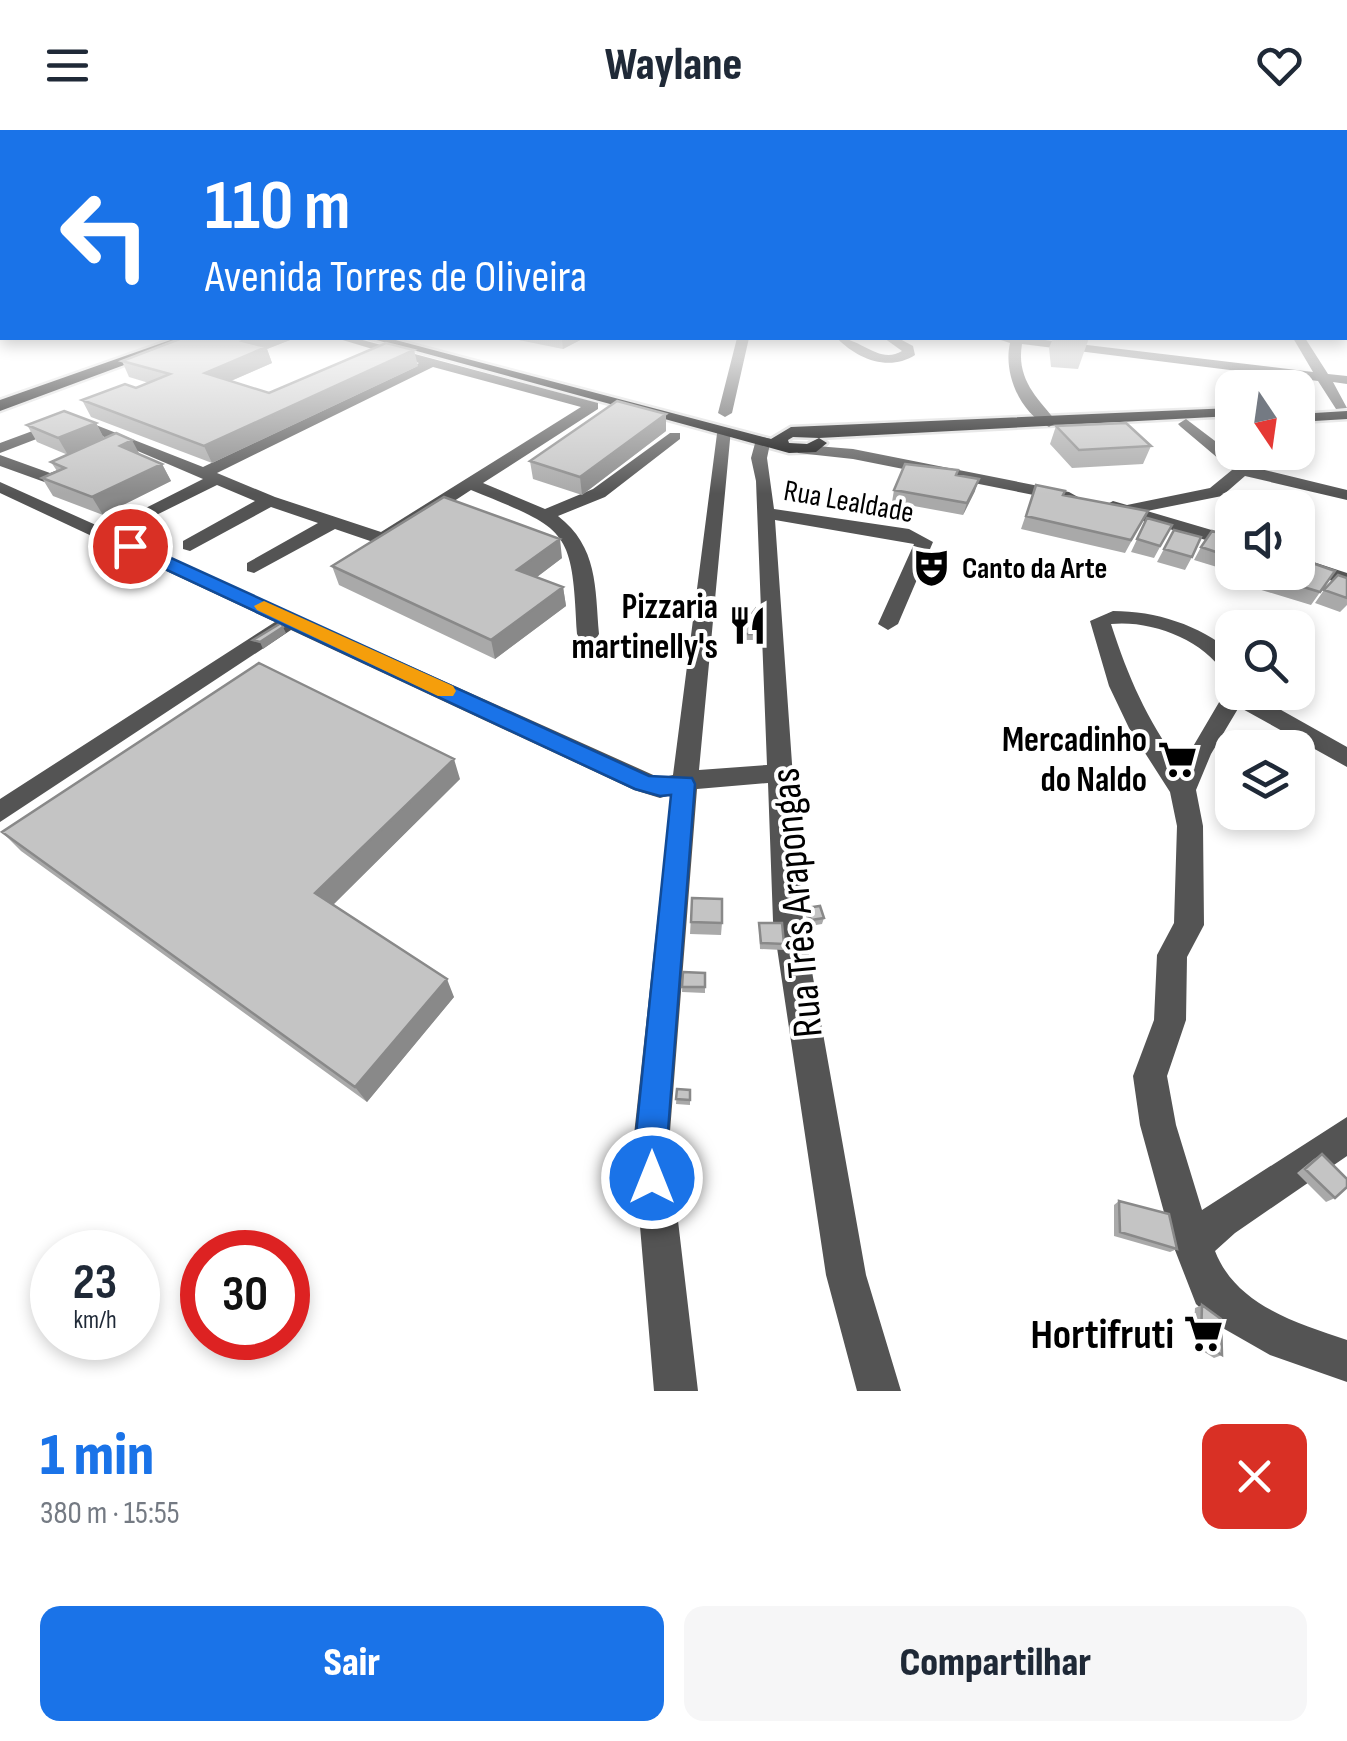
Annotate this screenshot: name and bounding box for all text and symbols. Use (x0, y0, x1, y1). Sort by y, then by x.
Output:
icon: menu (40, 38, 95, 93)
text: Waylane (605, 38, 742, 93)
icon: heart (1252, 38, 1307, 93)
text: 110 m (205, 165, 351, 249)
icon: left (40, 170, 170, 300)
text: Avenida Torres de Oliveira (205, 250, 587, 305)
north arrow (1215, 370, 1315, 470)
map controls (1215, 370, 1315, 830)
street label: Rua Lealdade (781, 473, 917, 531)
button: sound (1215, 490, 1315, 590)
pin (88, 504, 173, 589)
icon: arrive (103, 519, 158, 574)
theatre icon: Canto da Arte (911, 547, 953, 589)
place label: Canto da Arte (962, 551, 1107, 587)
place label: Pizzaria martinelly's (571, 586, 718, 669)
restaurant icon: Pizzaria martinelly's (727, 605, 769, 647)
button: search (1215, 610, 1315, 710)
place label: Mercadinho do Naldo (1002, 719, 1147, 802)
button: layers (1215, 730, 1315, 830)
supermarket icon: Mercadinho do Naldo (1156, 738, 1198, 780)
street label: Rua Três Arapongas (760, 766, 835, 1040)
position arrow (600, 1126, 704, 1230)
speed limit sign: 30 (180, 1230, 310, 1360)
text: 23 (73, 1253, 117, 1313)
text: km/h (73, 1305, 117, 1336)
place label: Hortifruti (1030, 1310, 1174, 1361)
supermarket icon: Hortifruti (1183, 1312, 1225, 1354)
text: 1 min (40, 1420, 154, 1492)
button: close (1202, 1424, 1307, 1529)
text: 380 m · 15:55 (40, 1494, 180, 1533)
button: Sair (40, 1606, 664, 1721)
button: Compartilhar (684, 1606, 1307, 1721)

